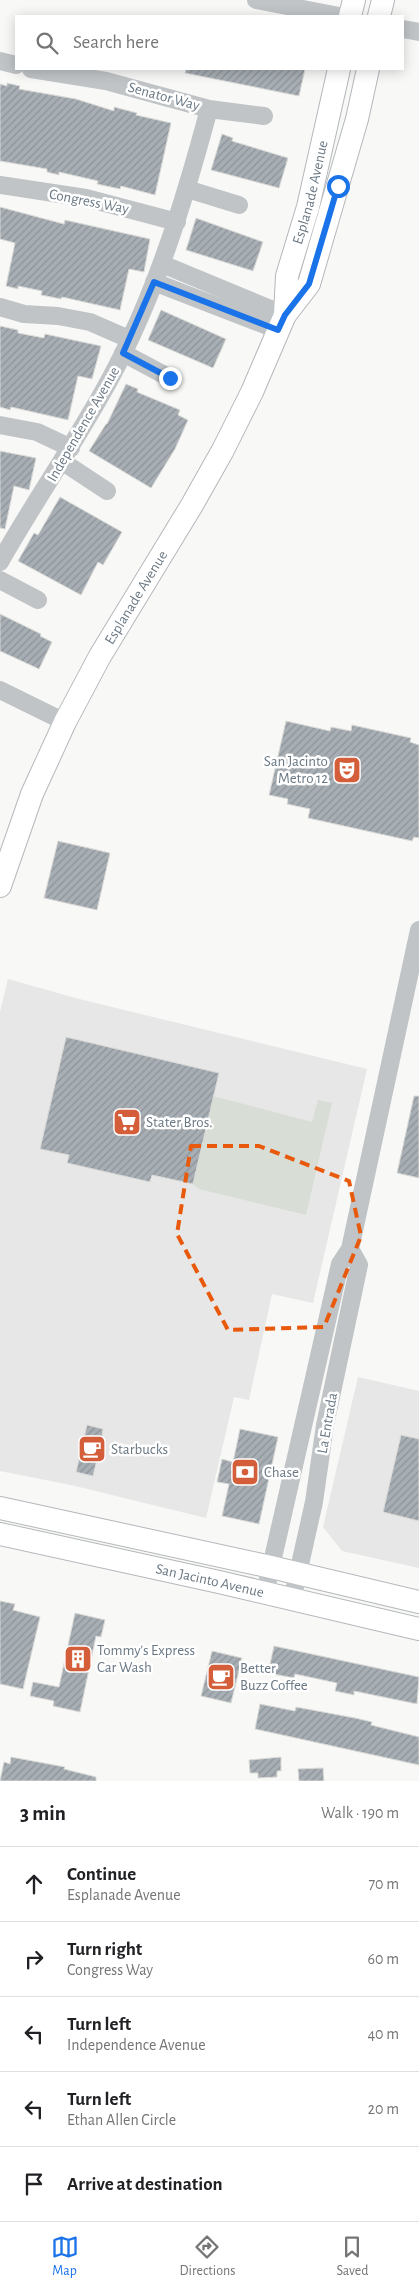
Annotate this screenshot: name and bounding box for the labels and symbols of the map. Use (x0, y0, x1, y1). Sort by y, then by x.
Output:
street label: Senator Way (127, 80, 202, 113)
street label: Esplanade Avenue (290, 139, 331, 246)
route start (327, 175, 350, 198)
street label: Congress Way (48, 186, 131, 217)
street label: Independence Avenue (44, 364, 122, 484)
route end (159, 367, 182, 390)
street label: Esplanade Avenue (102, 548, 170, 647)
place label: San Jacinto Metro 12 (264, 754, 328, 786)
theatre icon: San Jacinto Metro 12 (332, 755, 362, 785)
supermarket icon: Stater Bros. (112, 1107, 142, 1137)
place label: Stater Bros. (146, 1115, 212, 1130)
street label: La Entrada (315, 1391, 340, 1455)
cafe icon: Starbucks (77, 1434, 107, 1464)
place label: Starbucks (111, 1442, 168, 1457)
bank icon: Chase (230, 1457, 260, 1487)
place label: Chase (264, 1465, 299, 1480)
street label: San Jacinto Avenue (154, 1561, 265, 1600)
place label: Tommy's Express Car Wash (97, 1643, 195, 1675)
building icon: Tommy's Express Car Wash (63, 1644, 93, 1674)
place label: Better Buzz Coffee (240, 1661, 308, 1693)
cafe icon: Better Buzz Coffee (206, 1662, 236, 1692)

